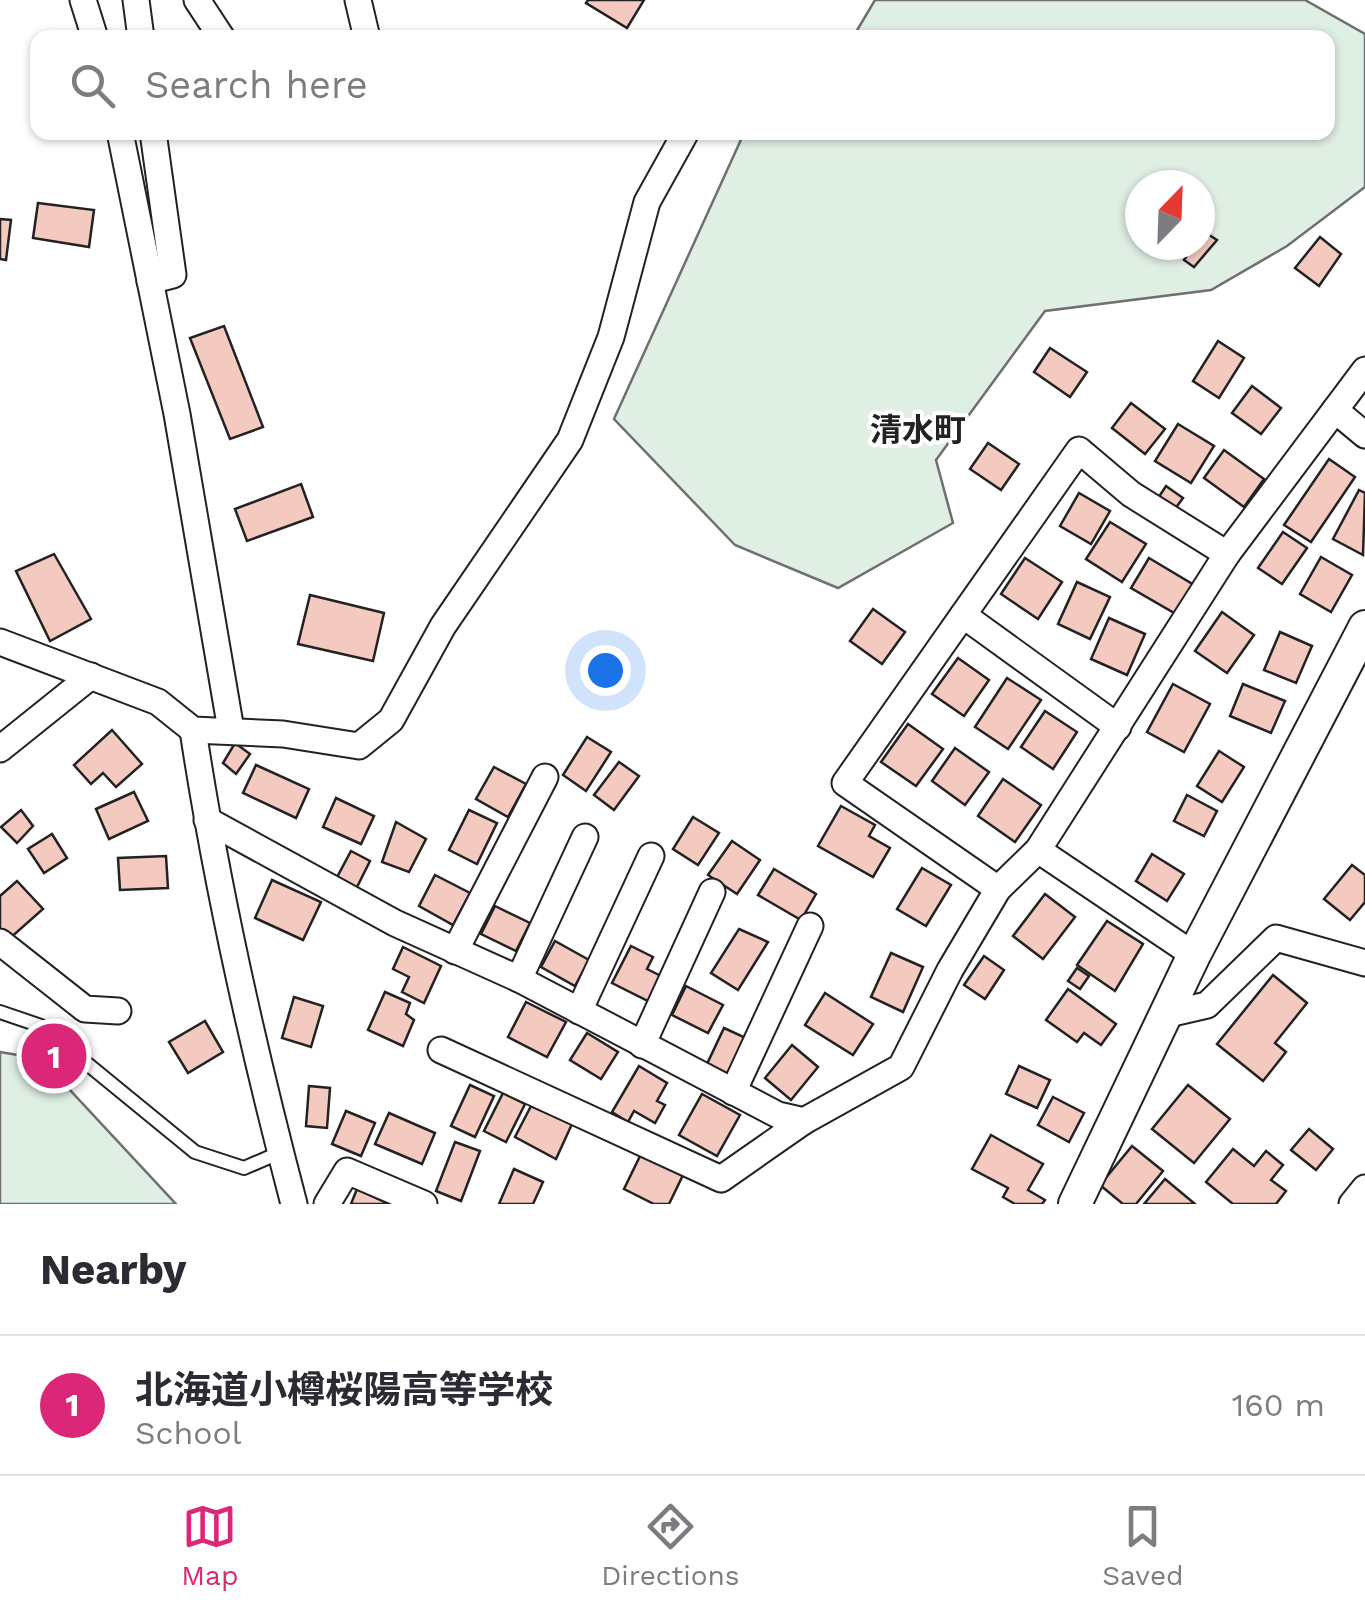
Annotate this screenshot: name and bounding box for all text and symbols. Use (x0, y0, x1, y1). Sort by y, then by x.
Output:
search box (30, 30, 1335, 140)
icon: search (65, 58, 120, 113)
text: Search here (145, 63, 368, 107)
north arrow (1125, 170, 1215, 260)
district label: 清水町 (870, 411, 966, 449)
your location (580, 645, 631, 696)
pin: 1 (22, 1018, 86, 1094)
text: Nearby (40, 1245, 187, 1294)
text: 北海道小樽桜陽高等学校 (135, 1368, 553, 1412)
text: 1 (66, 1386, 79, 1424)
text: 160 m (1232, 1386, 1325, 1424)
text: School (135, 1414, 241, 1452)
tab: Map (181, 1499, 239, 1592)
tab: Directions (601, 1499, 740, 1592)
tab: Saved (1102, 1499, 1184, 1592)

